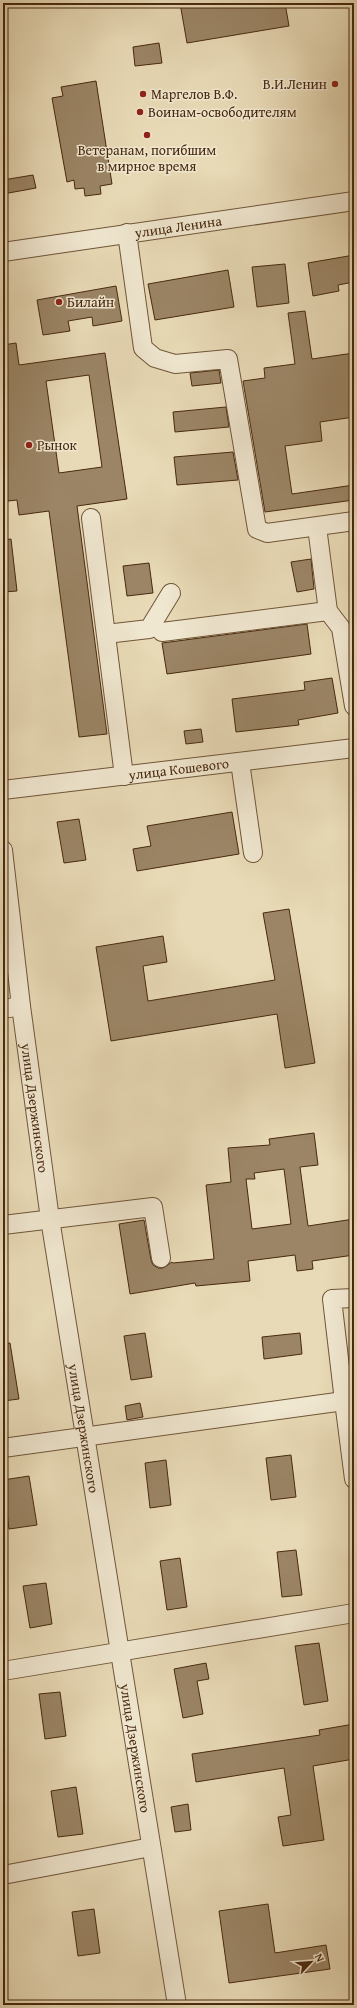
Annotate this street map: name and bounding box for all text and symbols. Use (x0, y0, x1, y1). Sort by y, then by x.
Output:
place label: В.И.Ленин (263, 74, 327, 94)
marker: В.И.Ленин (330, 79, 340, 89)
place label: Маргелов В.Ф. (151, 84, 237, 104)
marker: Маргелов В.Ф. (138, 89, 148, 99)
place label: Воинам-освободителям (148, 102, 297, 122)
marker: Воинам-освободителям (135, 107, 145, 117)
marker: Ветеранам, погибшим в мирное время (142, 130, 152, 140)
place label: Ветеранам, погибшим в мирное время (78, 140, 216, 176)
street label: улица Ленина (132, 210, 223, 243)
place label: Билайн (67, 292, 114, 312)
marker: Билайн (54, 297, 64, 307)
place label: Рынок (37, 435, 78, 455)
marker: Рынок (24, 440, 34, 450)
street label: улица Кошевого (126, 753, 230, 785)
street label: улица Дзержинского (16, 1041, 54, 1174)
street label: улица Дзержинского (63, 1361, 104, 1494)
street label: улица Дзержинского (115, 1681, 156, 1814)
north arrow (291, 1942, 331, 1982)
text: N (311, 1951, 329, 1965)

